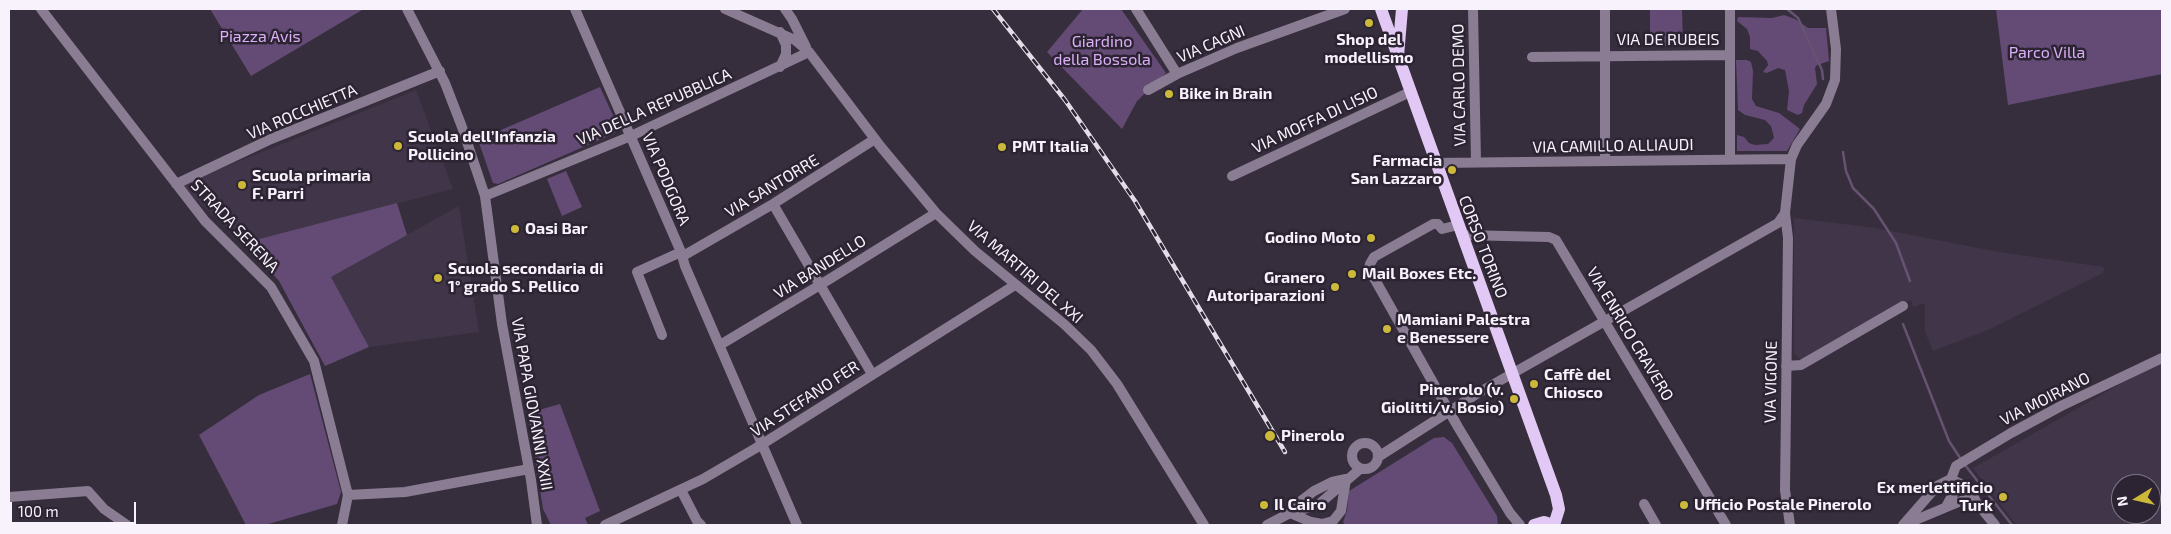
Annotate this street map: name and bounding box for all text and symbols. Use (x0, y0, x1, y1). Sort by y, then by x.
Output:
marker: Shop del modellismo (1363, 17, 1375, 29)
street label: VIA CAGNI (1174, 21, 1248, 67)
street label: VIA CARLO DEMO (1448, 23, 1470, 147)
park label: Piazza Avis (219, 27, 301, 47)
place label: Shop del modellismo (1324, 30, 1414, 68)
street label: VIA DE RUBEIS (1616, 30, 1720, 50)
park label: Giardino della Bossola (1053, 32, 1151, 70)
park label: Parco Villa (2009, 43, 2085, 63)
street label: VIA DELLA REPUBBLICA (574, 64, 734, 150)
street label: VIA ROCCHIETTA (244, 80, 360, 144)
street label: VIA MOFFA DI LISIO (1249, 82, 1381, 158)
place label: Bike in Brain (1179, 84, 1272, 104)
marker: Bike in Brain (1163, 88, 1175, 100)
place label: Scuola dell’Infanzia Pollicino (408, 127, 556, 165)
street label: VIA PODGORA (638, 130, 694, 228)
street label: VIA CAMILLO ALLIAUDI (1532, 135, 1694, 157)
place label: PMT Italia (1012, 137, 1089, 157)
marker: Scuola dell’Infanzia Pollicino (392, 140, 404, 152)
marker: PMT Italia (996, 141, 1008, 153)
street label: VIA SANTORRE (722, 150, 822, 222)
place label: Farmacia San Lazzaro (1351, 151, 1442, 189)
marker: Farmacia San Lazzaro (1446, 164, 1458, 176)
place label: Scuola primaria F. Parri (252, 166, 371, 204)
street label: STRADA SERENA (187, 175, 283, 277)
marker: Scuola primaria F. Parri (236, 179, 248, 191)
street label: CORSO TORINO (1455, 193, 1511, 301)
street label: VIA MARTIRI DEL XXI (963, 216, 1087, 328)
place label: Oasi Bar (525, 219, 588, 239)
marker: Oasi Bar (509, 223, 521, 235)
place label: Godino Moto (1265, 228, 1361, 248)
street label: VIA BANDELLO (770, 231, 870, 303)
marker: Godino Moto (1365, 232, 1377, 244)
place label: Scuola secondaria di 1° grado S. Pellico (448, 259, 603, 297)
place label: Mail Boxes Etc. (1362, 264, 1476, 284)
street label: VIA ENRICO CRAVERO (1582, 264, 1678, 404)
place label: Granero Autoriparazioni (1207, 268, 1325, 306)
marker: Mail Boxes Etc. (1346, 268, 1358, 280)
marker: Scuola secondaria di 1° grado S. Pellico (432, 272, 444, 284)
marker: Granero Autoriparazioni (1329, 281, 1341, 293)
place label: Mamiani Palestra e Benessere (1397, 310, 1530, 348)
street label: VIA PAPA GIOVANNI XXIII (507, 316, 557, 492)
marker: Mamiani Palestra e Benessere (1381, 323, 1393, 335)
street label: VIA VIGONE (1761, 341, 1781, 423)
street label: VIA STEFANO FER (747, 357, 863, 441)
place label: Caffè del Chiosco (1544, 365, 1611, 403)
street label: VIA MOIRANO (1997, 368, 2093, 430)
marker: Caffè del Chiosco (1528, 378, 1540, 390)
place label: Pinerolo (v. Giolitti/v. Bosio) (1381, 380, 1504, 418)
marker: Pinerolo (v. Giolitti/v. Bosio) (1508, 393, 1520, 405)
place label: Pinerolo (1281, 426, 1345, 446)
marker: Pinerolo (1263, 429, 1277, 443)
north arrow (2111, 474, 2161, 524)
place label: Ex merlettificio Turk (1877, 478, 1993, 516)
marker: Ex merlettificio Turk (1997, 491, 2009, 503)
scale bar (12, 492, 139, 524)
place label: Il Cairo (1274, 495, 1326, 515)
place label: Ufficio Postale Pinerolo (1694, 495, 1872, 515)
text: N (2112, 495, 2131, 508)
marker: Il Cairo (1258, 499, 1270, 511)
marker: Ufficio Postale Pinerolo (1678, 499, 1690, 511)
text: 100 m (18, 502, 59, 520)

